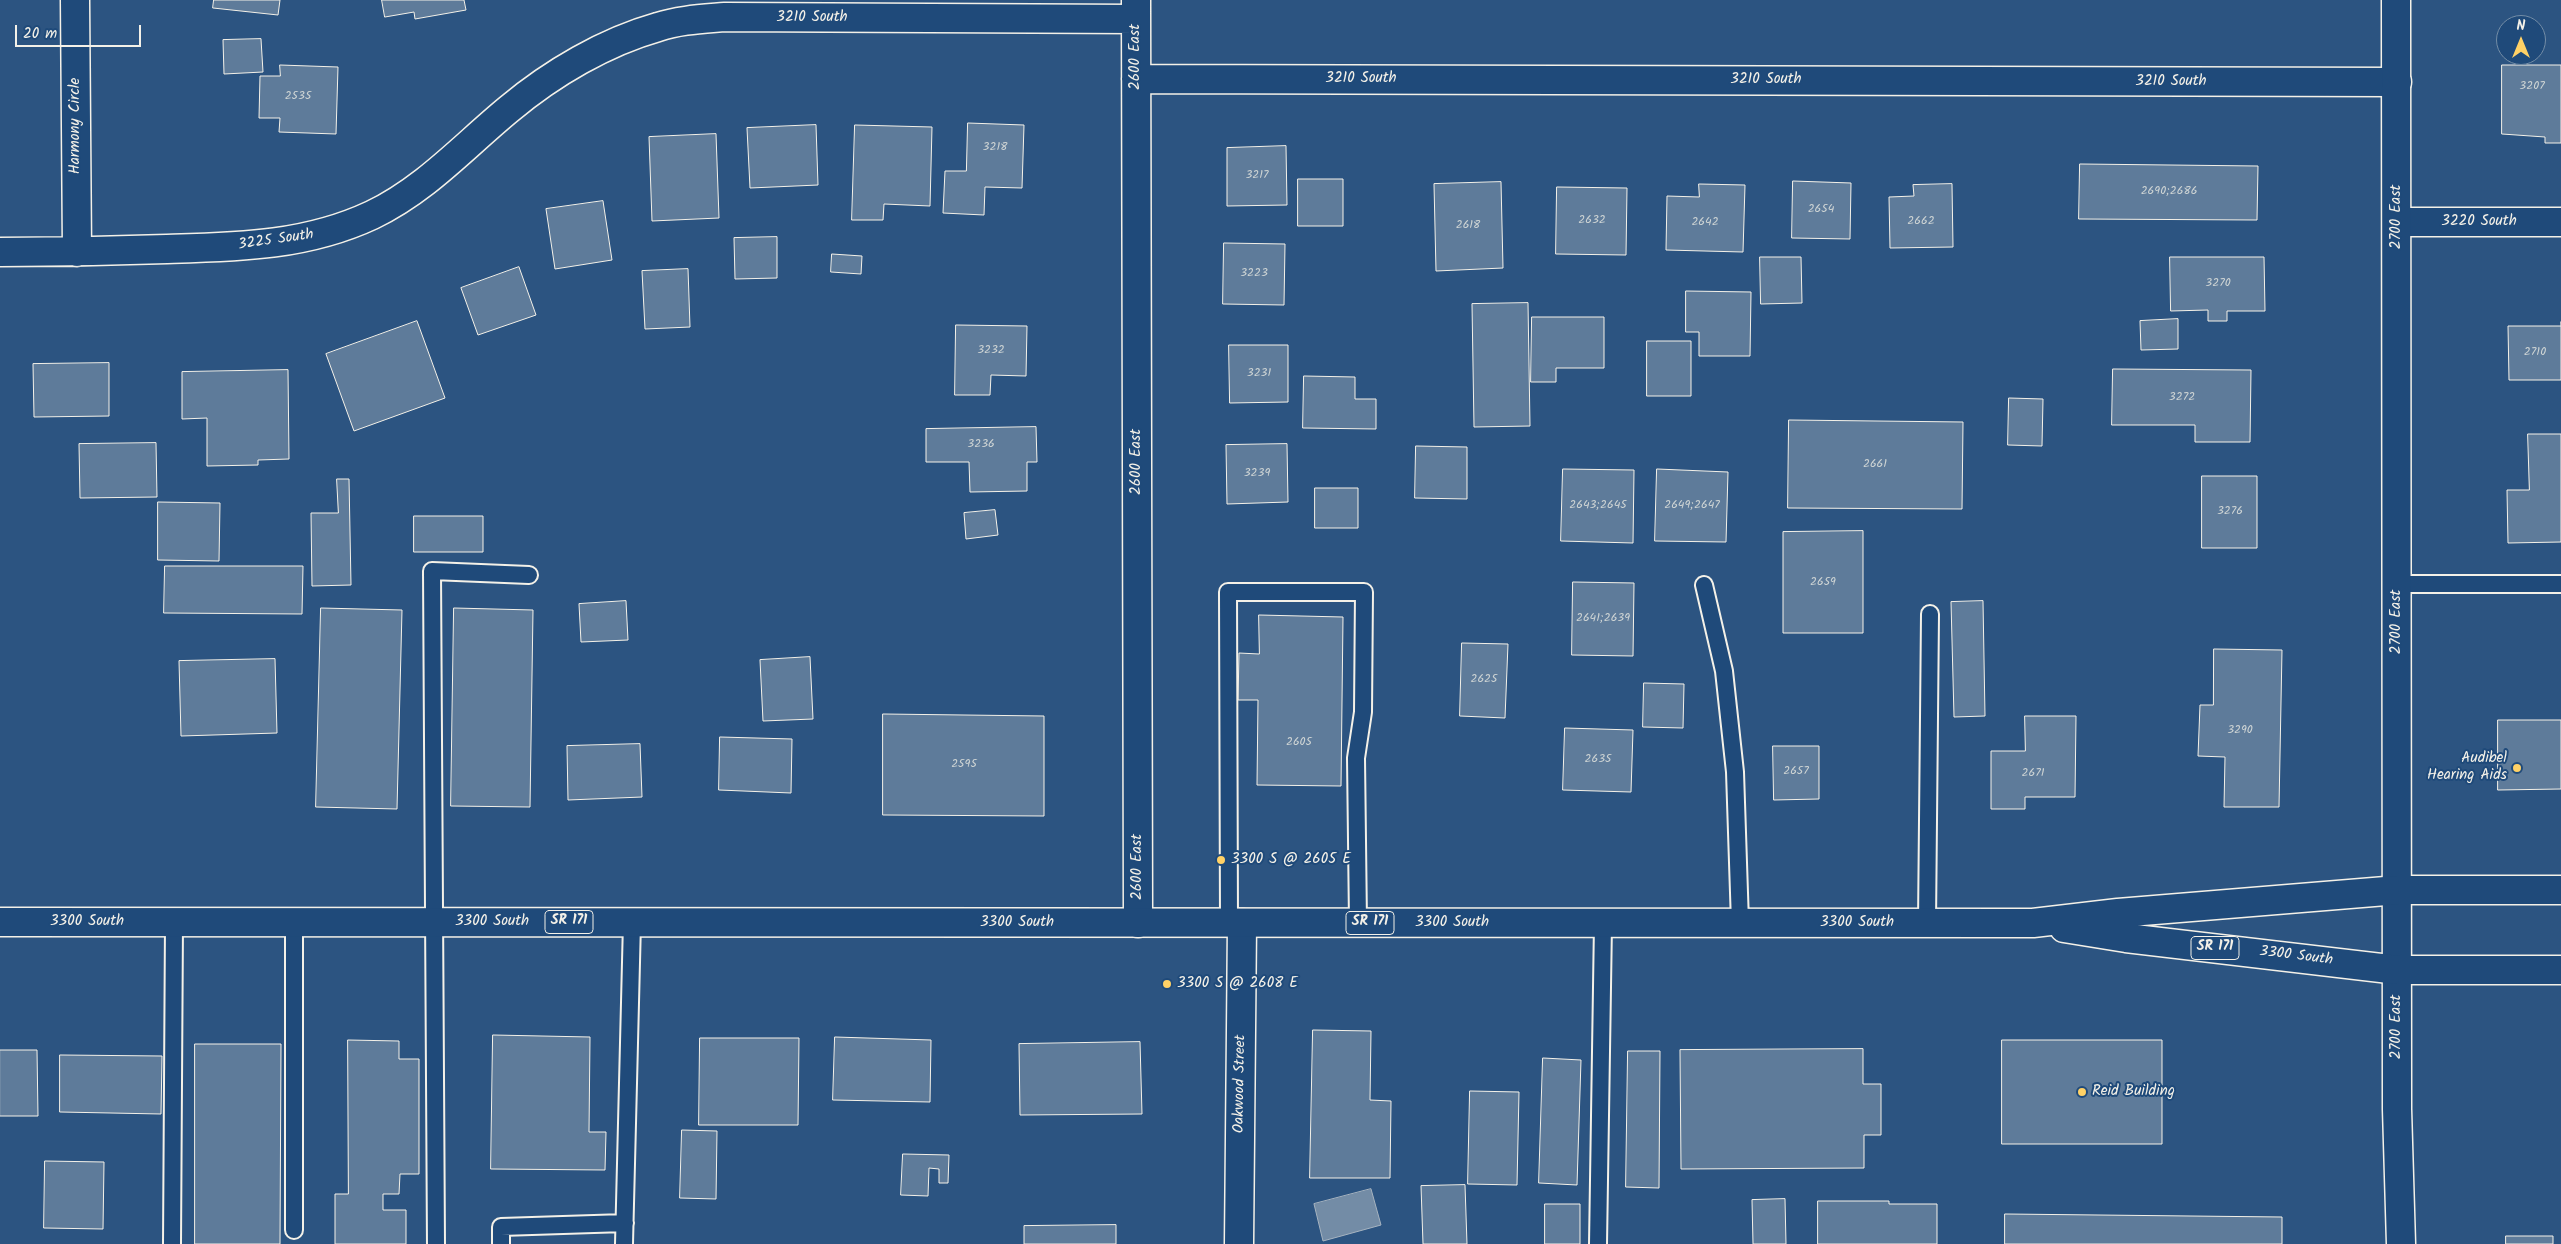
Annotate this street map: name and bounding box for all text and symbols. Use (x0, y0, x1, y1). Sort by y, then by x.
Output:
street label: 3210 South (776, 9, 848, 27)
scale bar (18, 15, 144, 47)
north arrow (2496, 15, 2546, 65)
text: N (2517, 15, 2525, 37)
text: 20 m (23, 22, 57, 46)
street label: 2600 East (1127, 24, 1145, 90)
street label: 3210 South (1325, 70, 1397, 88)
street label: 3210 South (1730, 71, 1802, 89)
street label: 3210 South (2135, 73, 2207, 91)
street label: Harmony Circle (67, 78, 85, 174)
house number: 3207 (2519, 80, 2545, 94)
house number: 2535 (285, 90, 311, 104)
house number: 3218 (983, 141, 1007, 155)
house number: 3217 (1245, 169, 1269, 183)
house number: 2690;2686 (2141, 185, 2197, 199)
street label: 2700 East (2388, 185, 2406, 249)
house number: 2654 (1808, 203, 1834, 217)
street label: 3220 South (2441, 213, 2517, 231)
house number: 2632 (1578, 214, 1606, 228)
house number: 2662 (1907, 215, 1935, 229)
house number: 2642 (1691, 216, 1719, 230)
house number: 2618 (1456, 219, 1480, 233)
street label: 3225 South (237, 227, 315, 255)
house number: 3223 (1240, 267, 1268, 281)
house number: 3270 (2205, 277, 2231, 291)
house number: 3232 (977, 344, 1005, 358)
house number: 2710 (2524, 346, 2546, 360)
house number: 3231 (1247, 367, 1271, 381)
house number: 3272 (2169, 391, 2195, 405)
street label: 2600 East (1128, 429, 1146, 495)
house number: 3236 (967, 438, 995, 452)
house number: 2661 (1863, 458, 1887, 472)
house number: 3239 (1244, 467, 1270, 481)
house number: 2643;2645 (1569, 499, 1627, 513)
house number: 2649;2647 (1664, 499, 1720, 513)
house number: 3276 (2217, 505, 2243, 519)
house number: 2659 (1810, 576, 1836, 590)
street label: 2700 East (2388, 590, 2406, 654)
house number: 2641;2639 (1576, 612, 1630, 626)
house number: 2625 (1470, 673, 1498, 687)
house number: 3290 (2227, 724, 2253, 738)
house number: 2605 (1286, 736, 1312, 750)
place label: Audibel Hearing Aids (2427, 750, 2507, 785)
house number: 2635 (1585, 753, 1611, 767)
house number: 2595 (951, 758, 977, 772)
marker: Audibel Hearing Aids (2511, 762, 2523, 774)
house number: 2657 (1783, 765, 1809, 779)
house number: 2671 (2022, 767, 2044, 781)
street label: 2600 East (1129, 834, 1147, 900)
place label: 3300 S @ 2605 E (1231, 851, 1351, 869)
marker: 3300 S @ 2605 E (1215, 854, 1227, 866)
road number: SR 171 (545, 910, 593, 934)
road number: SR 171 (1346, 911, 1394, 934)
street label: 3300 South (50, 913, 124, 931)
street label: 3300 South (455, 913, 529, 931)
street label: 3300 South (980, 914, 1054, 932)
street label: 3300 South (1415, 914, 1489, 932)
street label: 3300 South (1820, 914, 1894, 932)
road number: SR 171 (2191, 936, 2239, 960)
street label: 3300 South (2258, 944, 2334, 970)
place label: 3300 S @ 2608 E (1177, 975, 1298, 993)
marker: 3300 S @ 2608 E (1161, 978, 1173, 990)
street label: 2700 East (2388, 995, 2406, 1059)
street label: Oakwood Street (1231, 1035, 1251, 1133)
place label: Reid Building (2092, 1083, 2175, 1101)
marker: Reid Building (2076, 1086, 2088, 1098)

